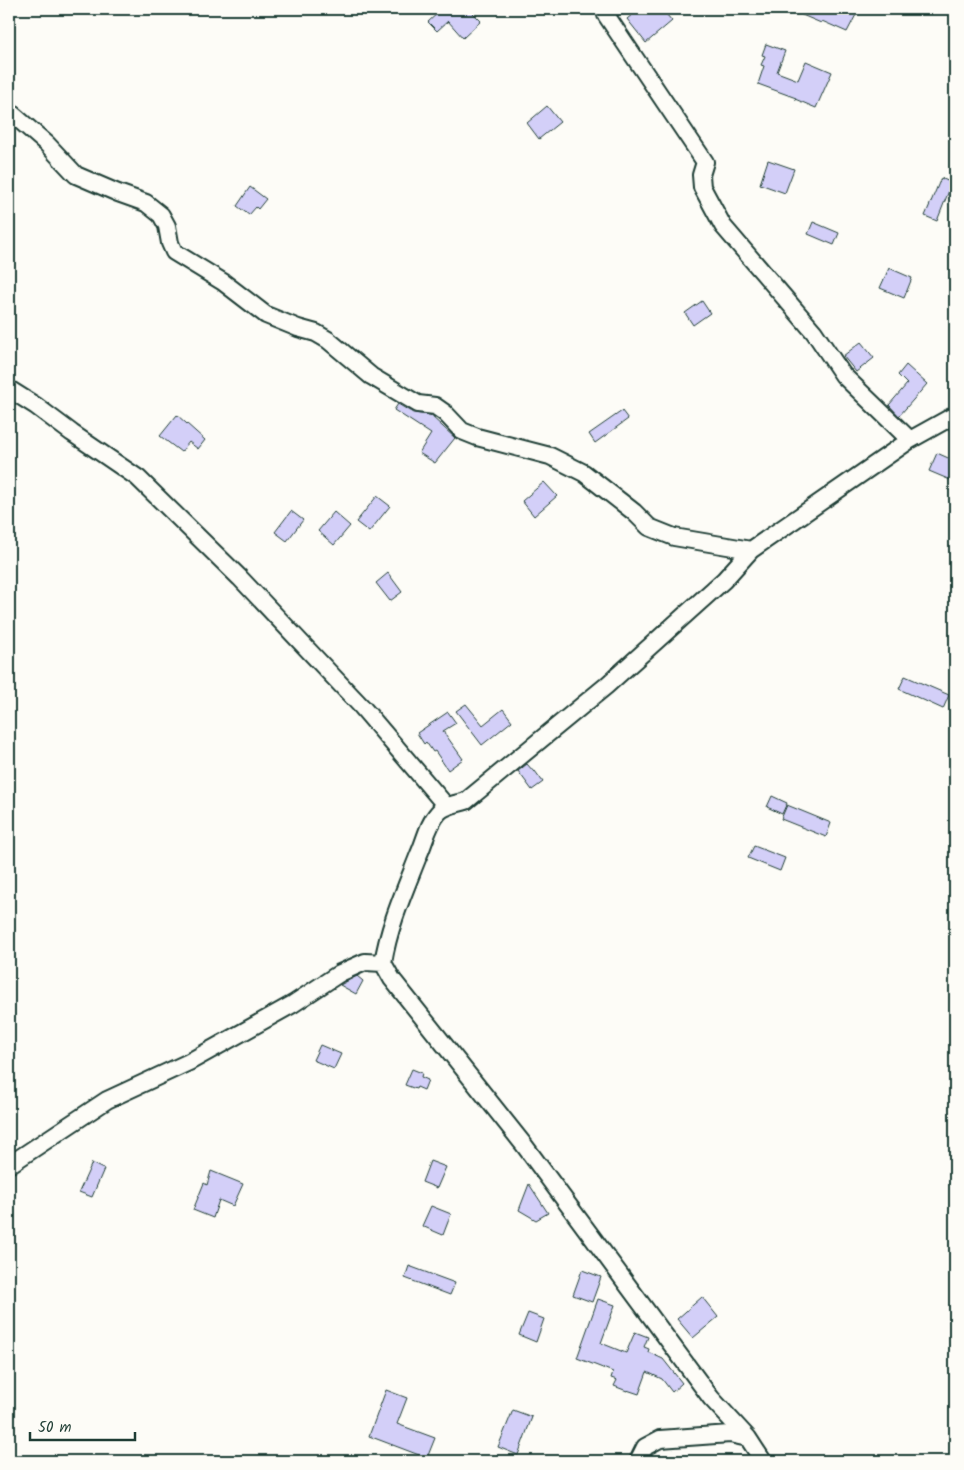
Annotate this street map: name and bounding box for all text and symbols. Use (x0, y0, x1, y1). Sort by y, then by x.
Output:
scale bar (30, 1410, 135, 1442)
text: 50 m (38, 1416, 72, 1440)

